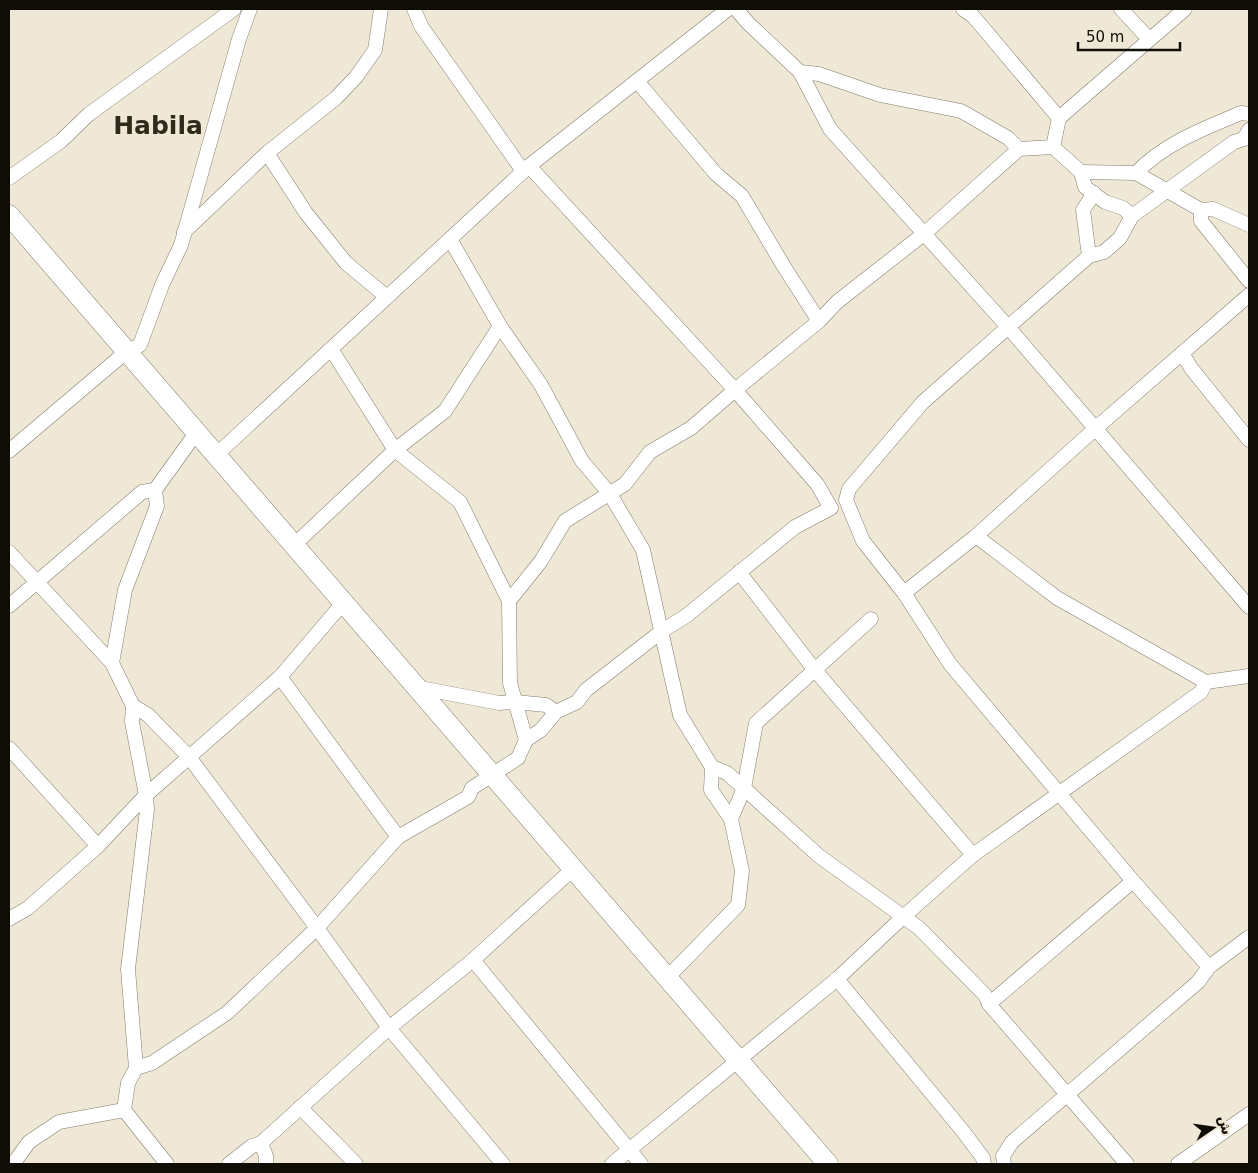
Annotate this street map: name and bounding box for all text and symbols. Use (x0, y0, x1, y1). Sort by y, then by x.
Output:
scale bar (1078, 20, 1180, 52)
text: 50 m (1086, 28, 1124, 46)
district label: Habila (113, 111, 203, 140)
north arrow (1188, 1103, 1238, 1153)
text: ش (1216, 1114, 1236, 1136)

